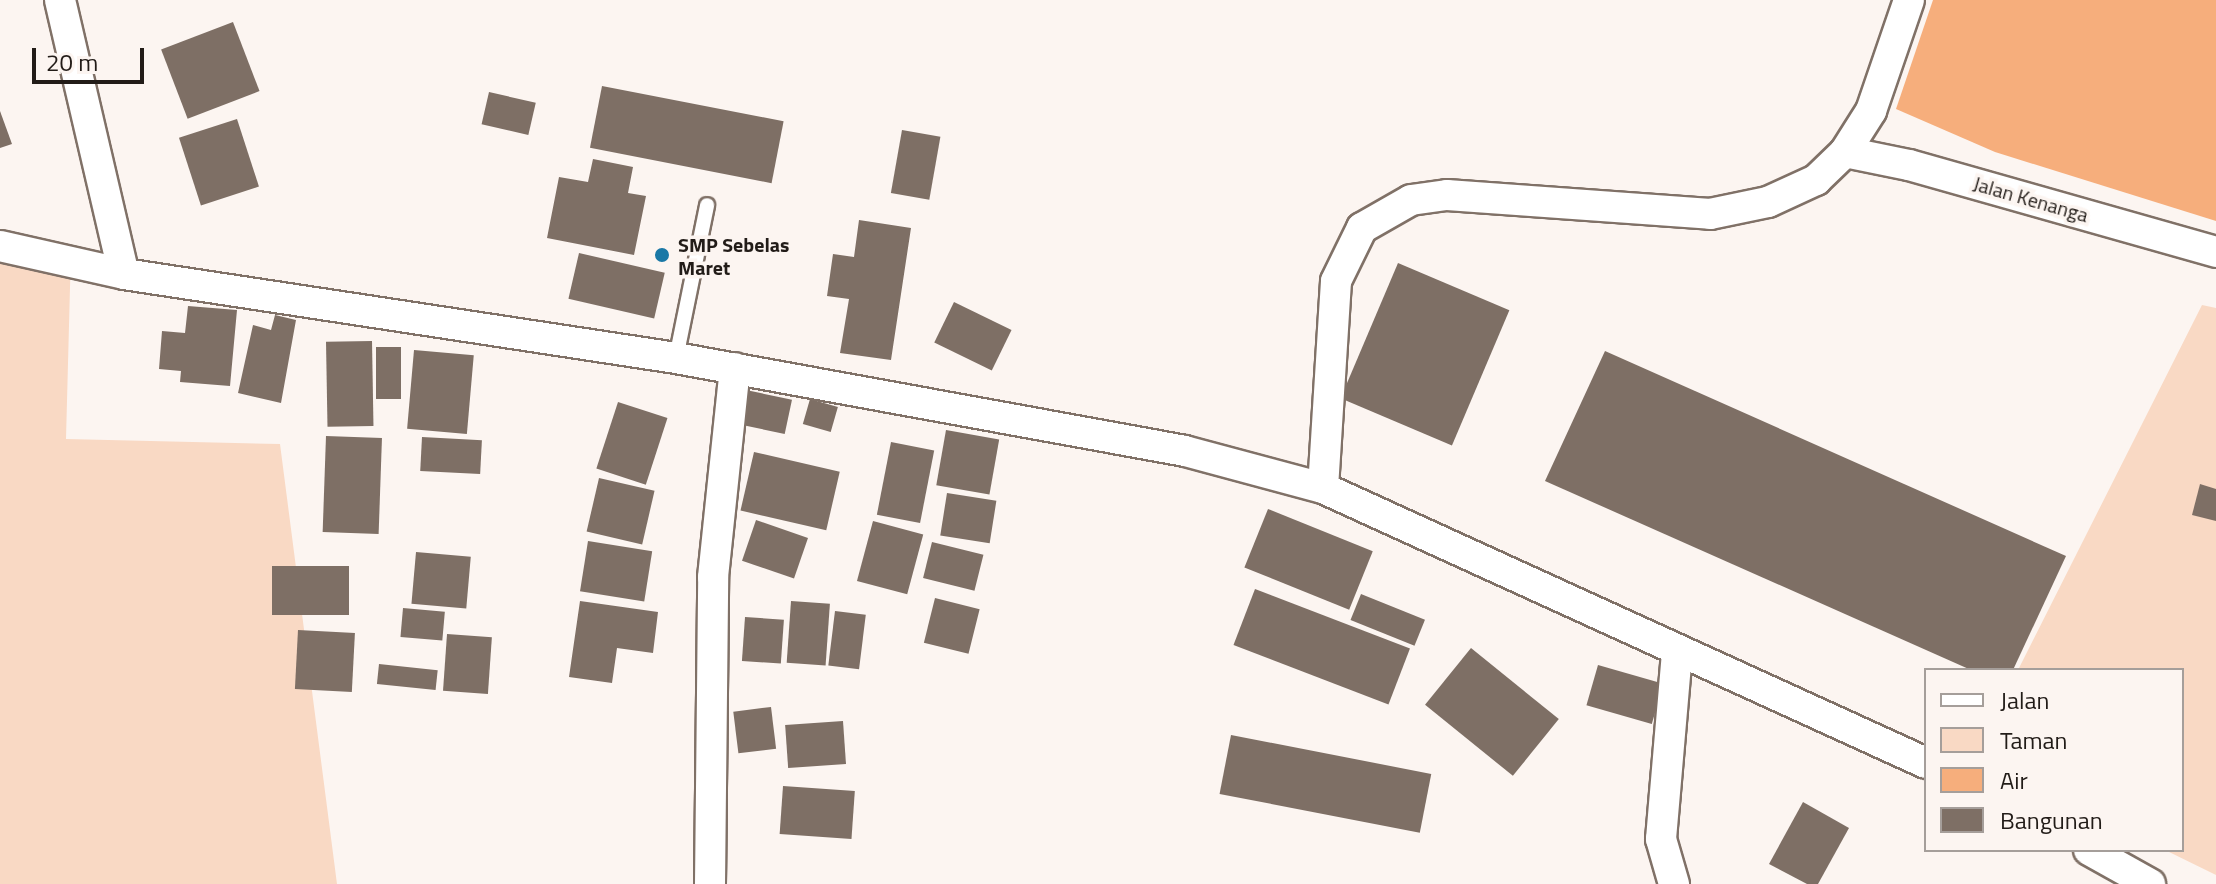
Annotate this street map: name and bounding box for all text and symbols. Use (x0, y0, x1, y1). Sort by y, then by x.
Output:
scale bar (36, 32, 148, 82)
text: 20 m (46, 44, 98, 80)
street label: Jalan Kenanga (1971, 171, 2091, 227)
place label: SMP Sebelas Maret (678, 232, 789, 279)
marker: SMP Sebelas Maret (653, 246, 671, 264)
legend (1924, 668, 2184, 852)
text: Jalan (2000, 682, 2049, 718)
text: Taman (2000, 722, 2068, 758)
text: Air (2000, 762, 2028, 798)
text: Bangunan (2000, 802, 2103, 838)

